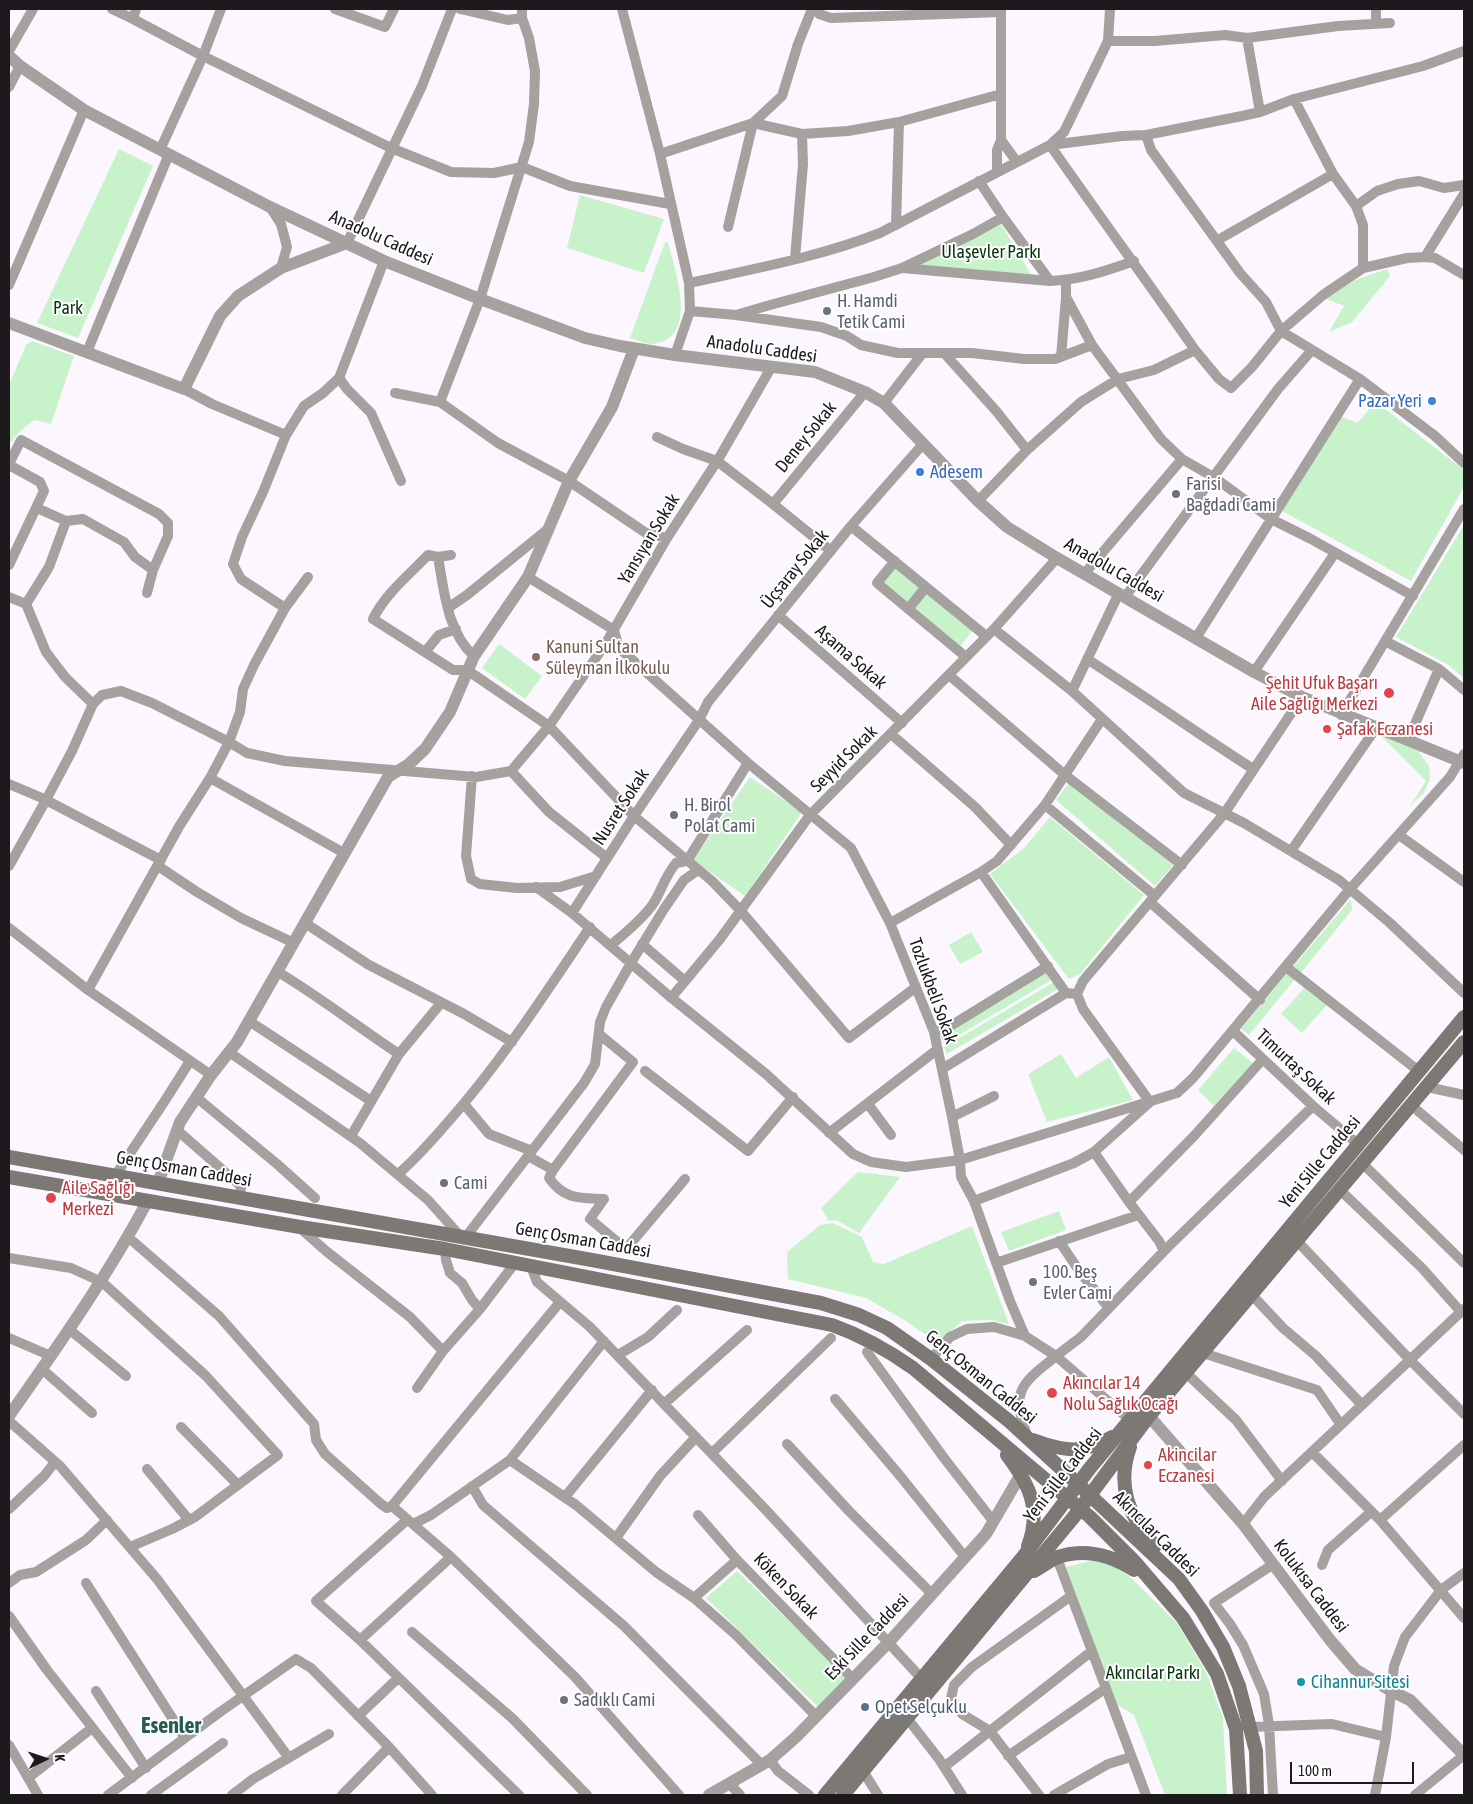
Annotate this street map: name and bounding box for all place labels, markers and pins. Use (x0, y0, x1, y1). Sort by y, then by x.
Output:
place label: H. Hamdi Tetik Cami (837, 290, 905, 332)
marker: H. Hamdi Tetik Cami (821, 305, 833, 317)
place label: Pazar Yeri (1358, 390, 1422, 412)
marker: Pazar Yeri (1426, 395, 1438, 407)
place label: Adesem (930, 461, 983, 483)
marker: Adesem (914, 466, 926, 478)
place label: Farisi Bağdadi Cami (1186, 473, 1276, 516)
marker: Farisi Bağdadi Cami (1170, 488, 1182, 500)
place label: Kanuni Sultan Süleyman İlkokulu (546, 636, 670, 679)
marker: Kanuni Sultan Süleyman İlkokulu (530, 651, 542, 663)
place label: Şehit Ufuk Başarı Aile Sağlığı Merkezi (1251, 672, 1378, 714)
marker: Şehit Ufuk Başarı Aile Sağlığı Merkezi (1382, 686, 1396, 700)
place label: Şafak Eczanesi (1337, 718, 1433, 740)
marker: Şafak Eczanesi (1321, 723, 1333, 735)
place label: H. Birol Polat Cami (684, 794, 755, 836)
marker: H. Birol Polat Cami (668, 809, 680, 821)
place label: Cami (454, 1172, 488, 1194)
place label: Aile Sağlığı Merkezi (62, 1177, 135, 1220)
marker: Cami (438, 1177, 450, 1189)
marker: Aile Sağlığı Merkezi (44, 1191, 58, 1205)
place label: 100. Beş Evler Cami (1043, 1261, 1112, 1304)
marker: 100. Beş Evler Cami (1027, 1276, 1039, 1288)
place label: Akıncılar 14 Nolu Sağlık Ocağı (1063, 1372, 1178, 1415)
marker: Akıncılar 14 Nolu Sağlık Ocağı (1045, 1386, 1059, 1400)
place label: Akincilar Eczanesi (1158, 1444, 1216, 1486)
marker: Akincilar Eczanesi (1142, 1459, 1154, 1471)
place label: Cihannur Sitesi (1311, 1671, 1410, 1693)
marker: Cihannur Sitesi (1295, 1676, 1307, 1688)
place label: Sadıklı Cami (574, 1689, 655, 1711)
marker: Sadıklı Cami (558, 1694, 570, 1706)
place label: Opet Selçuklu (875, 1696, 967, 1718)
marker: Opet Selçuklu (859, 1701, 871, 1713)

